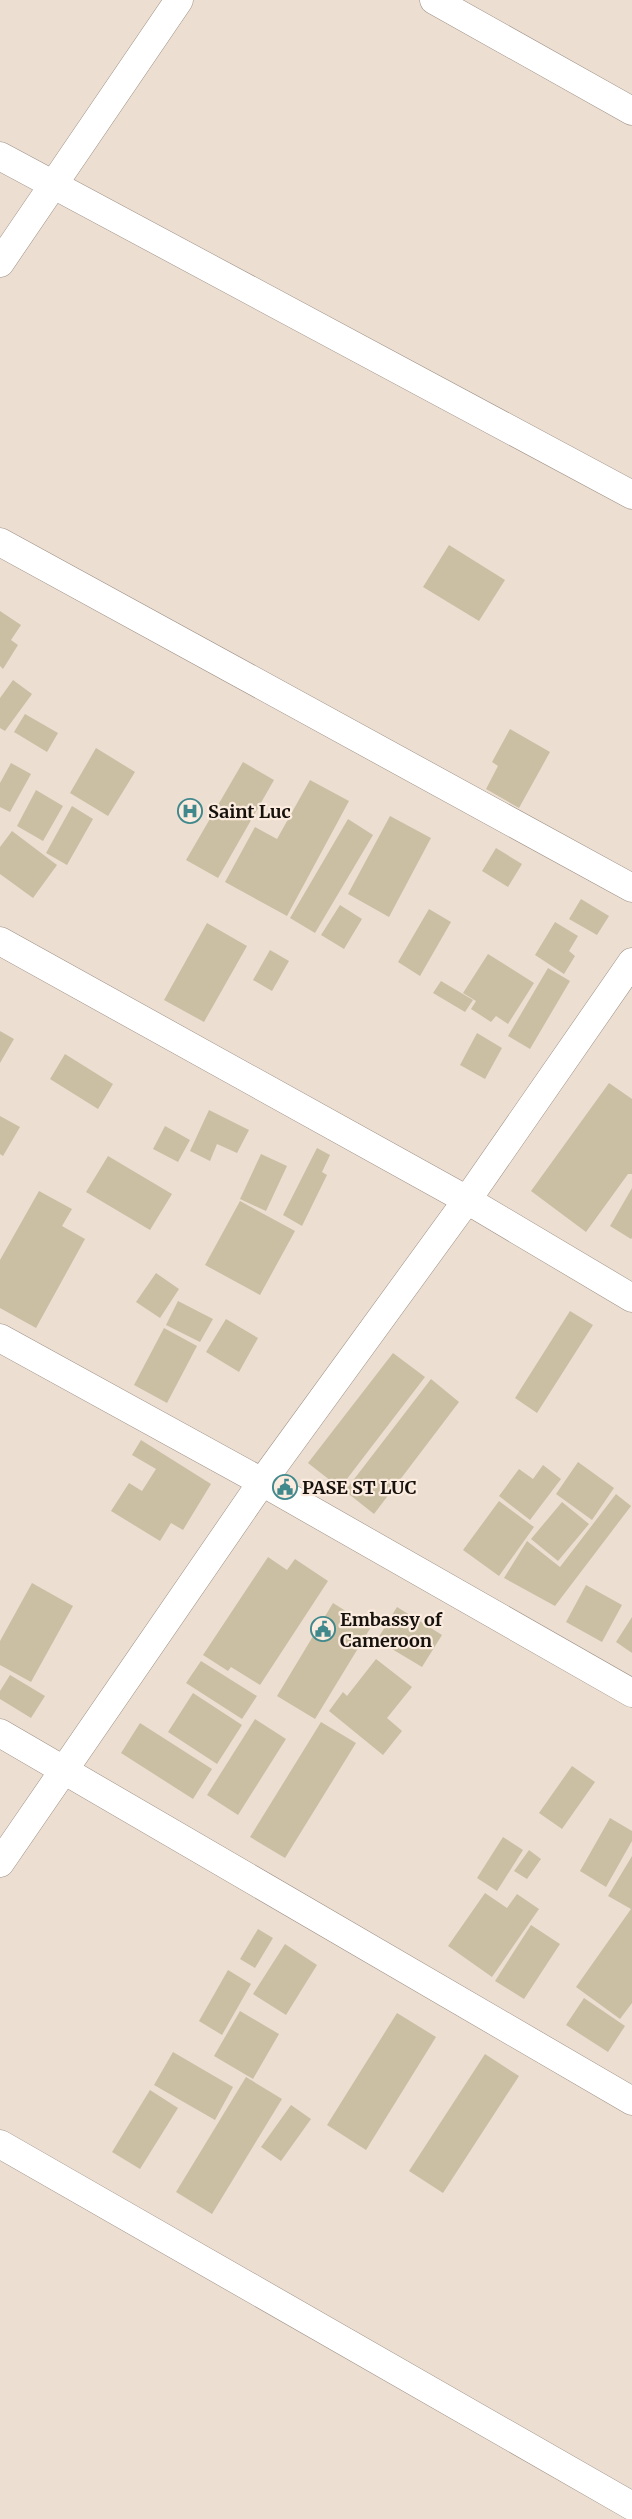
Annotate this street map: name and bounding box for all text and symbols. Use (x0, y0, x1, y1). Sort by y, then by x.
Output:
hospital icon: Saint Luc (177, 798, 203, 824)
place label: Saint Luc (208, 800, 291, 823)
public building icon: PASE ST LUC (272, 1474, 298, 1500)
place label: PASE ST LUC (302, 1476, 417, 1499)
place label: Embassy of Cameroon (340, 1608, 443, 1652)
public building icon: Embassy of Cameroon (310, 1616, 336, 1642)

